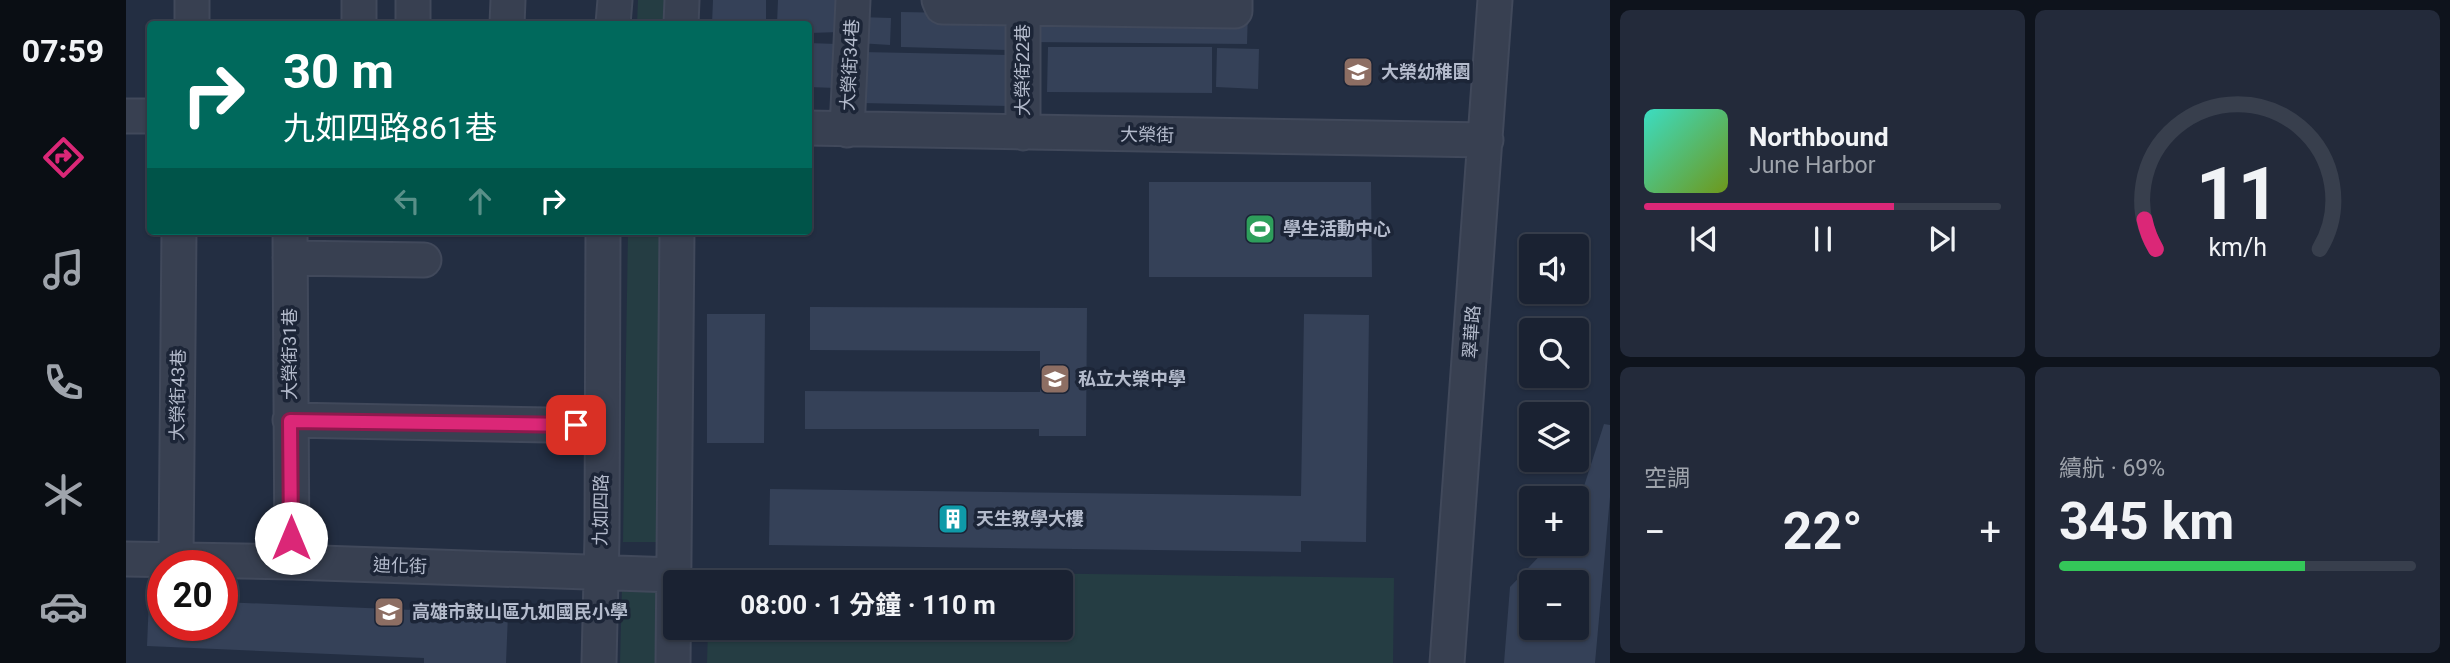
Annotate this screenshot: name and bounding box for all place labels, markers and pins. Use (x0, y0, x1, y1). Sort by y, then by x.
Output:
school or university icon: 大榮幼稚園 (1341, 55, 1375, 89)
place label: 大榮幼稚園 (1381, 61, 1471, 82)
sports icon: 學生活動中心 (1243, 212, 1277, 246)
place label: 學生活動中心 (1283, 218, 1391, 239)
school or university icon: 私立大榮中學 (1038, 362, 1072, 396)
place label: 私立大榮中學 (1078, 368, 1186, 389)
pin (546, 395, 606, 455)
building icon: 天生教學大樓 (936, 502, 970, 536)
place label: 天生教學大樓 (976, 508, 1084, 529)
school or university icon: 高雄市鼓山區九如國民小學 (372, 595, 406, 629)
place label: 高雄市鼓山區九如國民小學 (412, 601, 628, 622)

